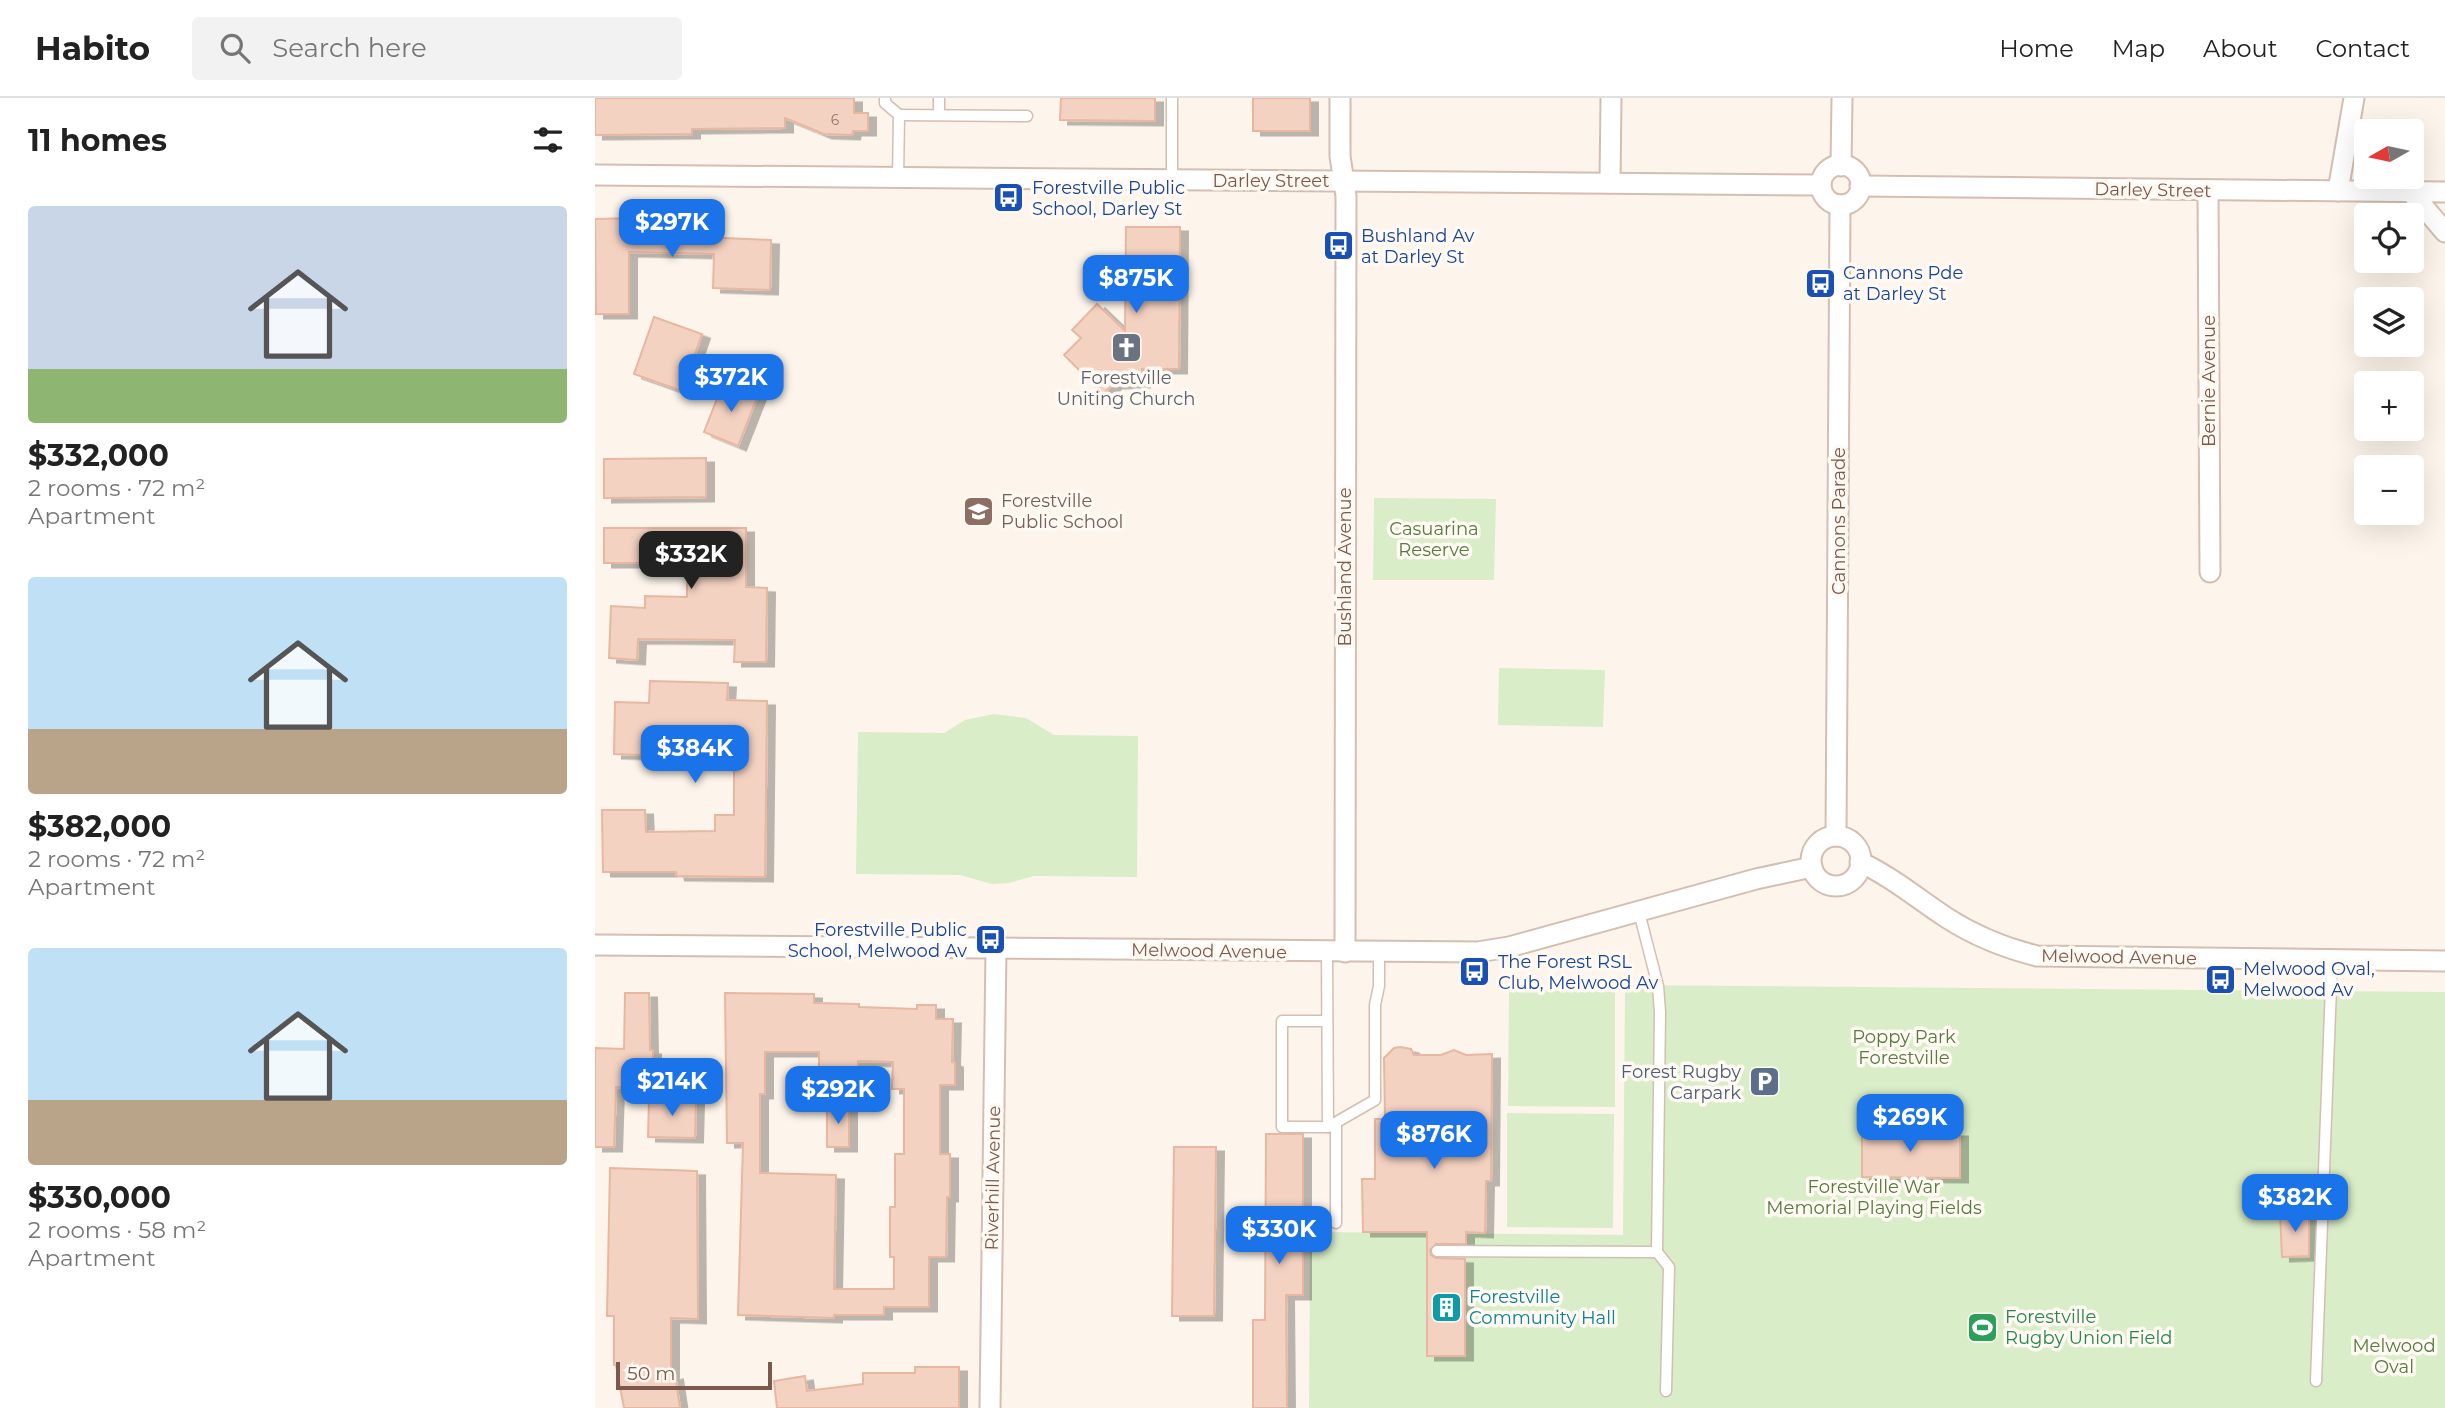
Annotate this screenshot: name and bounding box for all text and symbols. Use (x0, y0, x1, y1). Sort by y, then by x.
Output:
search box (192, 17, 682, 80)
text: Habito (35, 28, 150, 68)
icon: search (216, 29, 254, 67)
text: Search here (272, 32, 427, 64)
text: Home (1999, 34, 2074, 63)
text: Map (2112, 34, 2165, 63)
text: About (2203, 34, 2277, 63)
text: Contact (2315, 34, 2410, 63)
house number: 6 (831, 111, 840, 129)
north arrow (2354, 119, 2424, 189)
map controls (2354, 119, 2424, 525)
icon: filters (529, 121, 567, 159)
text: 11 homes (28, 122, 167, 159)
street label: Darley Street (1212, 170, 1330, 192)
place label: Forestville Public School, Darley St (1032, 177, 1185, 220)
street label: Darley Street (2094, 178, 2212, 202)
bus stop icon: Forestville Public School, Darley St (992, 181, 1026, 215)
pin: $297K (623, 200, 721, 259)
button: locate (2354, 203, 2424, 273)
text: $297K (635, 208, 709, 236)
place label: Bushland Av at Darley St (1361, 225, 1475, 268)
bus stop icon: Bushland Av at Darley St (1321, 229, 1355, 263)
icon: home (235, 251, 361, 377)
pin: $875K (1087, 256, 1185, 315)
place label: Cannons Pde at Darley St (1843, 262, 1963, 305)
text: $875K (1099, 264, 1173, 292)
bus stop icon: Cannons Pde at Darley St (1803, 266, 1837, 300)
button: layers (2354, 287, 2424, 357)
street label: Bernie Avenue (2198, 315, 2220, 447)
church icon: Forestville Uniting Church (1109, 330, 1143, 364)
pin: $372K (682, 354, 780, 414)
text: $372K (695, 363, 767, 391)
place label: Forestville Uniting Church (1057, 367, 1195, 410)
button: + (2354, 371, 2424, 441)
text: $332,000 (28, 437, 169, 474)
street label: Cannons Parade (1828, 447, 1850, 595)
button: − (2354, 455, 2424, 525)
text: 2 rooms · 72 m² (28, 474, 205, 502)
street label: Bushland Avenue (1334, 487, 1356, 647)
place label: Forestville Public School (1001, 490, 1123, 533)
school or university icon: Forestville Public School (961, 494, 995, 528)
text: Apartment (28, 502, 156, 530)
park label: Casuarina Reserve (1389, 518, 1479, 561)
pin: $332K (642, 532, 740, 591)
text: $332K (655, 540, 727, 568)
icon: home (235, 622, 361, 748)
pin: $384K (646, 726, 744, 785)
text: $384K (657, 734, 733, 762)
text: $382,000 (28, 808, 171, 845)
text: 2 rooms · 72 m² (28, 845, 205, 873)
text: Apartment (28, 873, 156, 901)
place label: Forestville Public School, Melwood Av (788, 919, 967, 962)
bus stop icon: Forestville Public School, Melwood Av (973, 923, 1007, 957)
street label: Melwood Avenue (1131, 939, 1287, 963)
street label: Melwood Avenue (2041, 945, 2197, 969)
place label: The Forest RSL Club, Melwood Av (1498, 951, 1659, 994)
bus stop icon: The Forest RSL Club, Melwood Av (1458, 955, 1492, 989)
place label: Melwood Oval, Melwood Av (2243, 958, 2375, 1001)
bus stop icon: Melwood Oval, Melwood Av (2203, 962, 2237, 996)
icon: home (235, 993, 361, 1119)
park label: Poppy Park Forestville (1852, 1026, 1956, 1069)
pin: $214K (623, 1058, 721, 1118)
place label: Forest Rugby Carpark (1621, 1061, 1741, 1104)
parking icon: Forest Rugby Carpark (1747, 1065, 1781, 1099)
pin: $292K (789, 1066, 887, 1126)
text: $214K (637, 1067, 707, 1095)
text: $292K (801, 1075, 875, 1103)
pin: $269K (1861, 1094, 1959, 1154)
text: $269K (1873, 1103, 1947, 1131)
street label: Riverhill Avenue (981, 1105, 1005, 1251)
pin: $876K (1385, 1112, 1483, 1171)
text: $876K (1396, 1120, 1472, 1148)
pin: $382K (2246, 1174, 2344, 1234)
park label: Forestville War Memorial Playing Fields (1766, 1176, 1982, 1219)
text: $330,000 (28, 1179, 171, 1216)
text: $382K (2258, 1183, 2332, 1211)
pin: $330K (1230, 1206, 1328, 1266)
text: $330K (1242, 1215, 1316, 1243)
text: 2 rooms · 58 m² (28, 1216, 206, 1244)
text: Apartment (28, 1244, 156, 1272)
place label: Forestville Community Hall (1469, 1286, 1616, 1329)
building icon: Forestville Community Hall (1429, 1290, 1463, 1324)
place label: Forestville Rugby Union Field (2005, 1306, 2172, 1349)
sports icon: Forestville Rugby Union Field (1965, 1310, 1999, 1344)
park label: Melwood Oval (2352, 1335, 2436, 1378)
scale bar (616, 1359, 772, 1391)
text: 50 m (627, 1362, 675, 1385)

